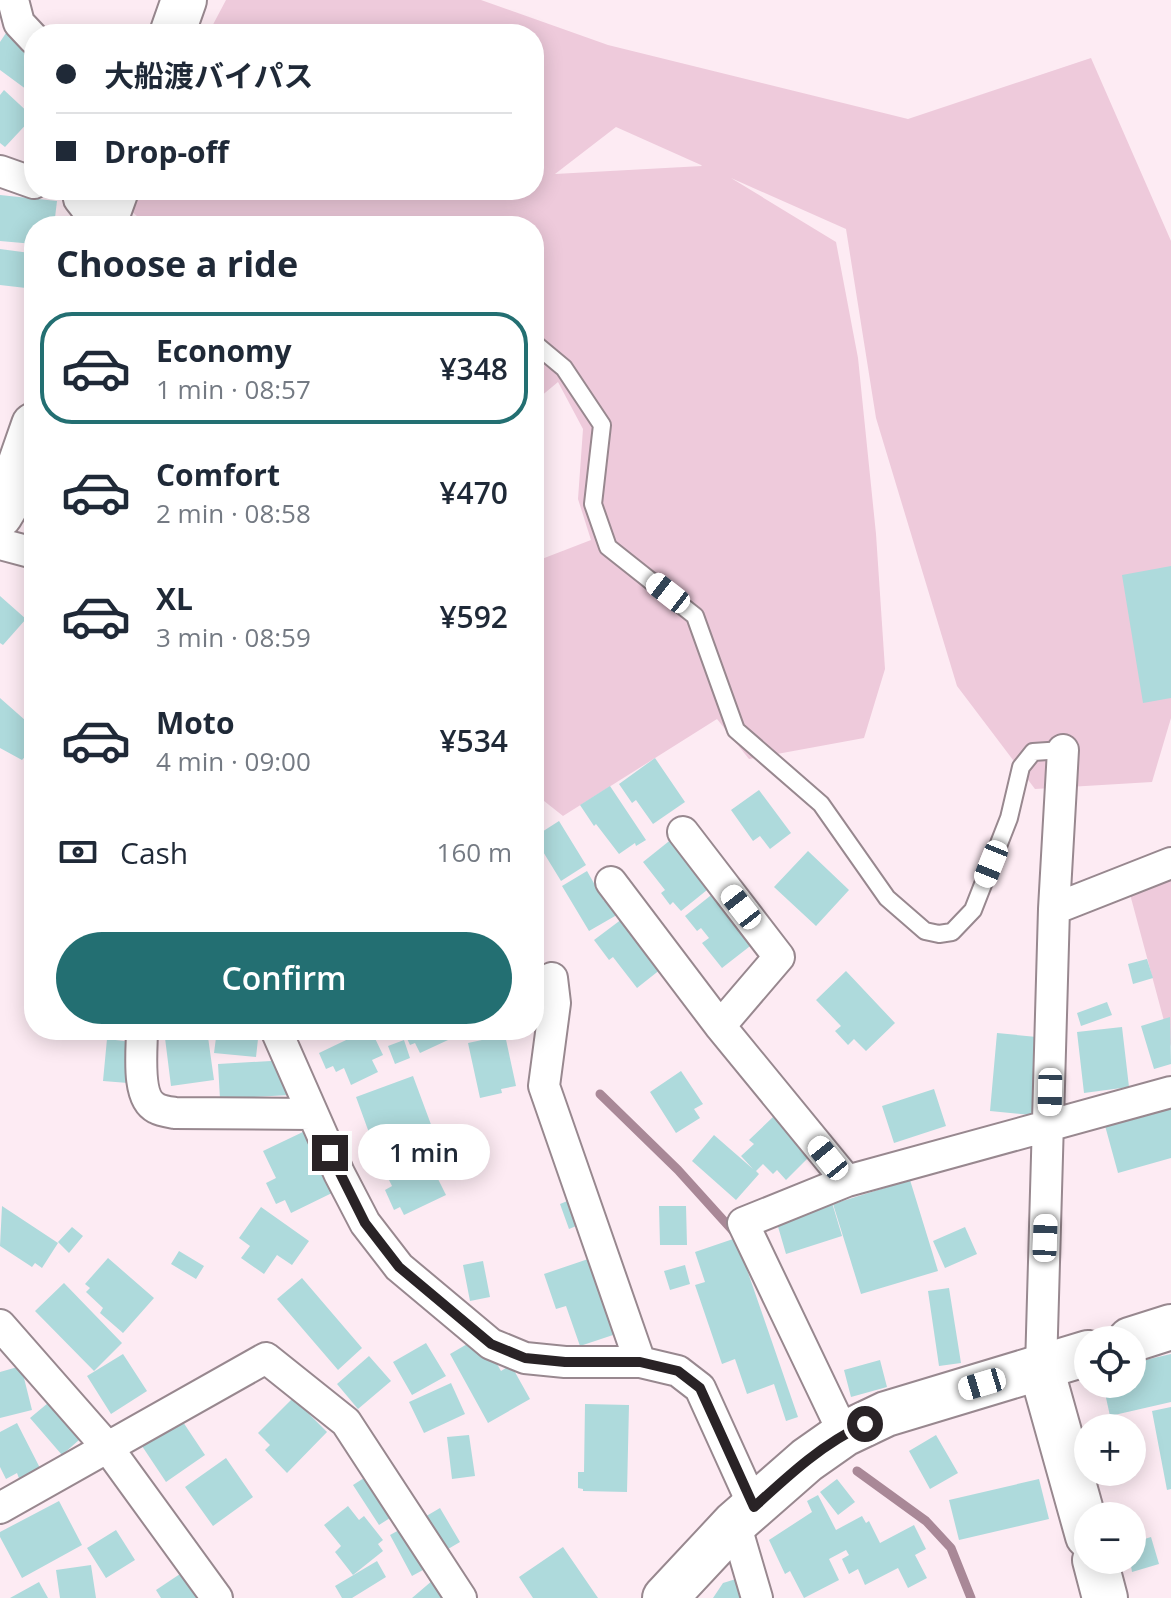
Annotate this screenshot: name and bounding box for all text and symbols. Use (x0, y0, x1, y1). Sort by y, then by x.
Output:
text: 大船渡バイパス (104, 55, 313, 96)
text: Drop-off (104, 131, 229, 172)
text: Choose a ride (56, 239, 298, 288)
text: Economy (156, 330, 292, 371)
icon: car (60, 332, 132, 404)
text: ¥348 (439, 348, 508, 389)
text: 1 min · 08:57 (156, 371, 311, 407)
text: Comfort (156, 454, 280, 495)
icon: car (60, 456, 132, 528)
text: ¥470 (439, 472, 508, 513)
text: 2 min · 08:58 (156, 495, 311, 531)
car (642, 569, 694, 617)
text: XL (156, 578, 193, 619)
icon: car (60, 580, 132, 652)
text: ¥592 (439, 596, 508, 637)
text: 3 min · 08:59 (156, 619, 311, 655)
text: Moto (156, 702, 234, 743)
icon: car (60, 704, 132, 776)
text: ¥534 (439, 720, 508, 761)
text: 4 min · 09:00 (156, 743, 311, 779)
icon: cash (56, 830, 100, 874)
text: Cash (120, 832, 188, 873)
text: 160 m (437, 834, 512, 870)
car (971, 837, 1011, 891)
car (717, 881, 765, 933)
button: Confirm (56, 932, 512, 1024)
car (1038, 1068, 1062, 1116)
callout: 1 min (358, 1125, 490, 1181)
car (804, 1132, 852, 1184)
text: 1 min (389, 1134, 459, 1170)
route end (312, 1135, 348, 1171)
car (1032, 1214, 1058, 1262)
map controls (1074, 1326, 1146, 1574)
button: locate (1074, 1326, 1146, 1398)
car (956, 1366, 1008, 1402)
route start (847, 1406, 883, 1442)
button: + (1074, 1414, 1146, 1486)
button: − (1074, 1502, 1146, 1574)

